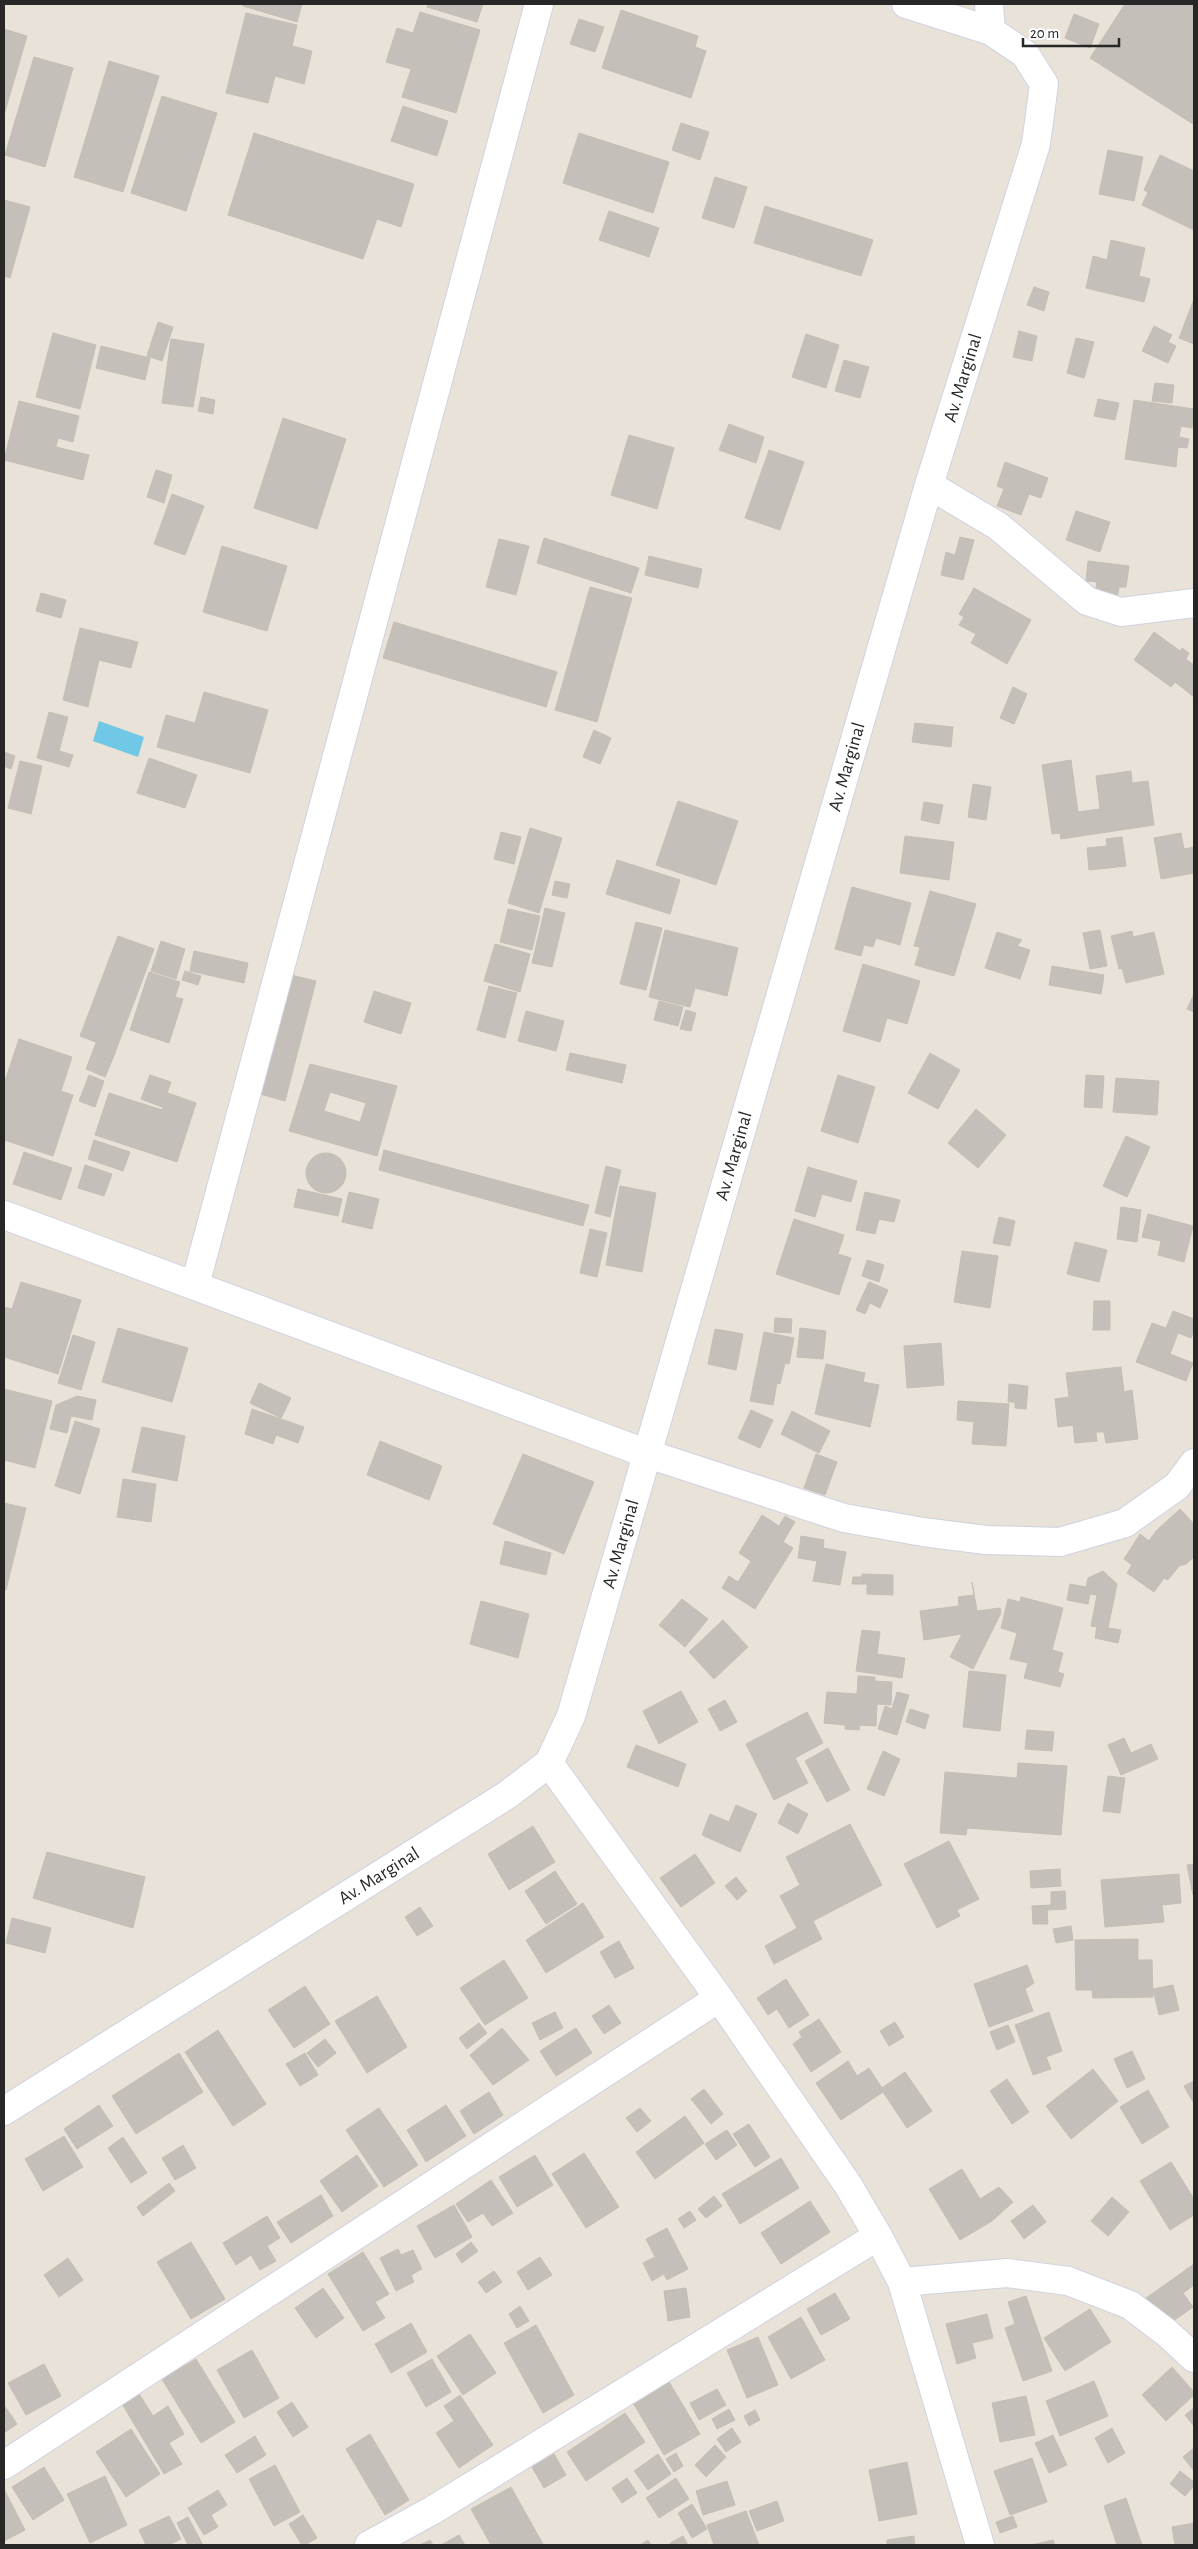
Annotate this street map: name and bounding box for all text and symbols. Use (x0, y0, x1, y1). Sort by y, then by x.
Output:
scale bar (1023, 15, 1119, 47)
text: 20 m (1030, 26, 1059, 41)
street label: Av. Marginal (941, 331, 985, 425)
street label: Av. Marginal (825, 720, 869, 814)
street label: Av. Marginal (712, 1109, 756, 1203)
street label: Av. Marginal (599, 1497, 643, 1591)
street label: Av. Marginal (335, 1844, 423, 1908)

